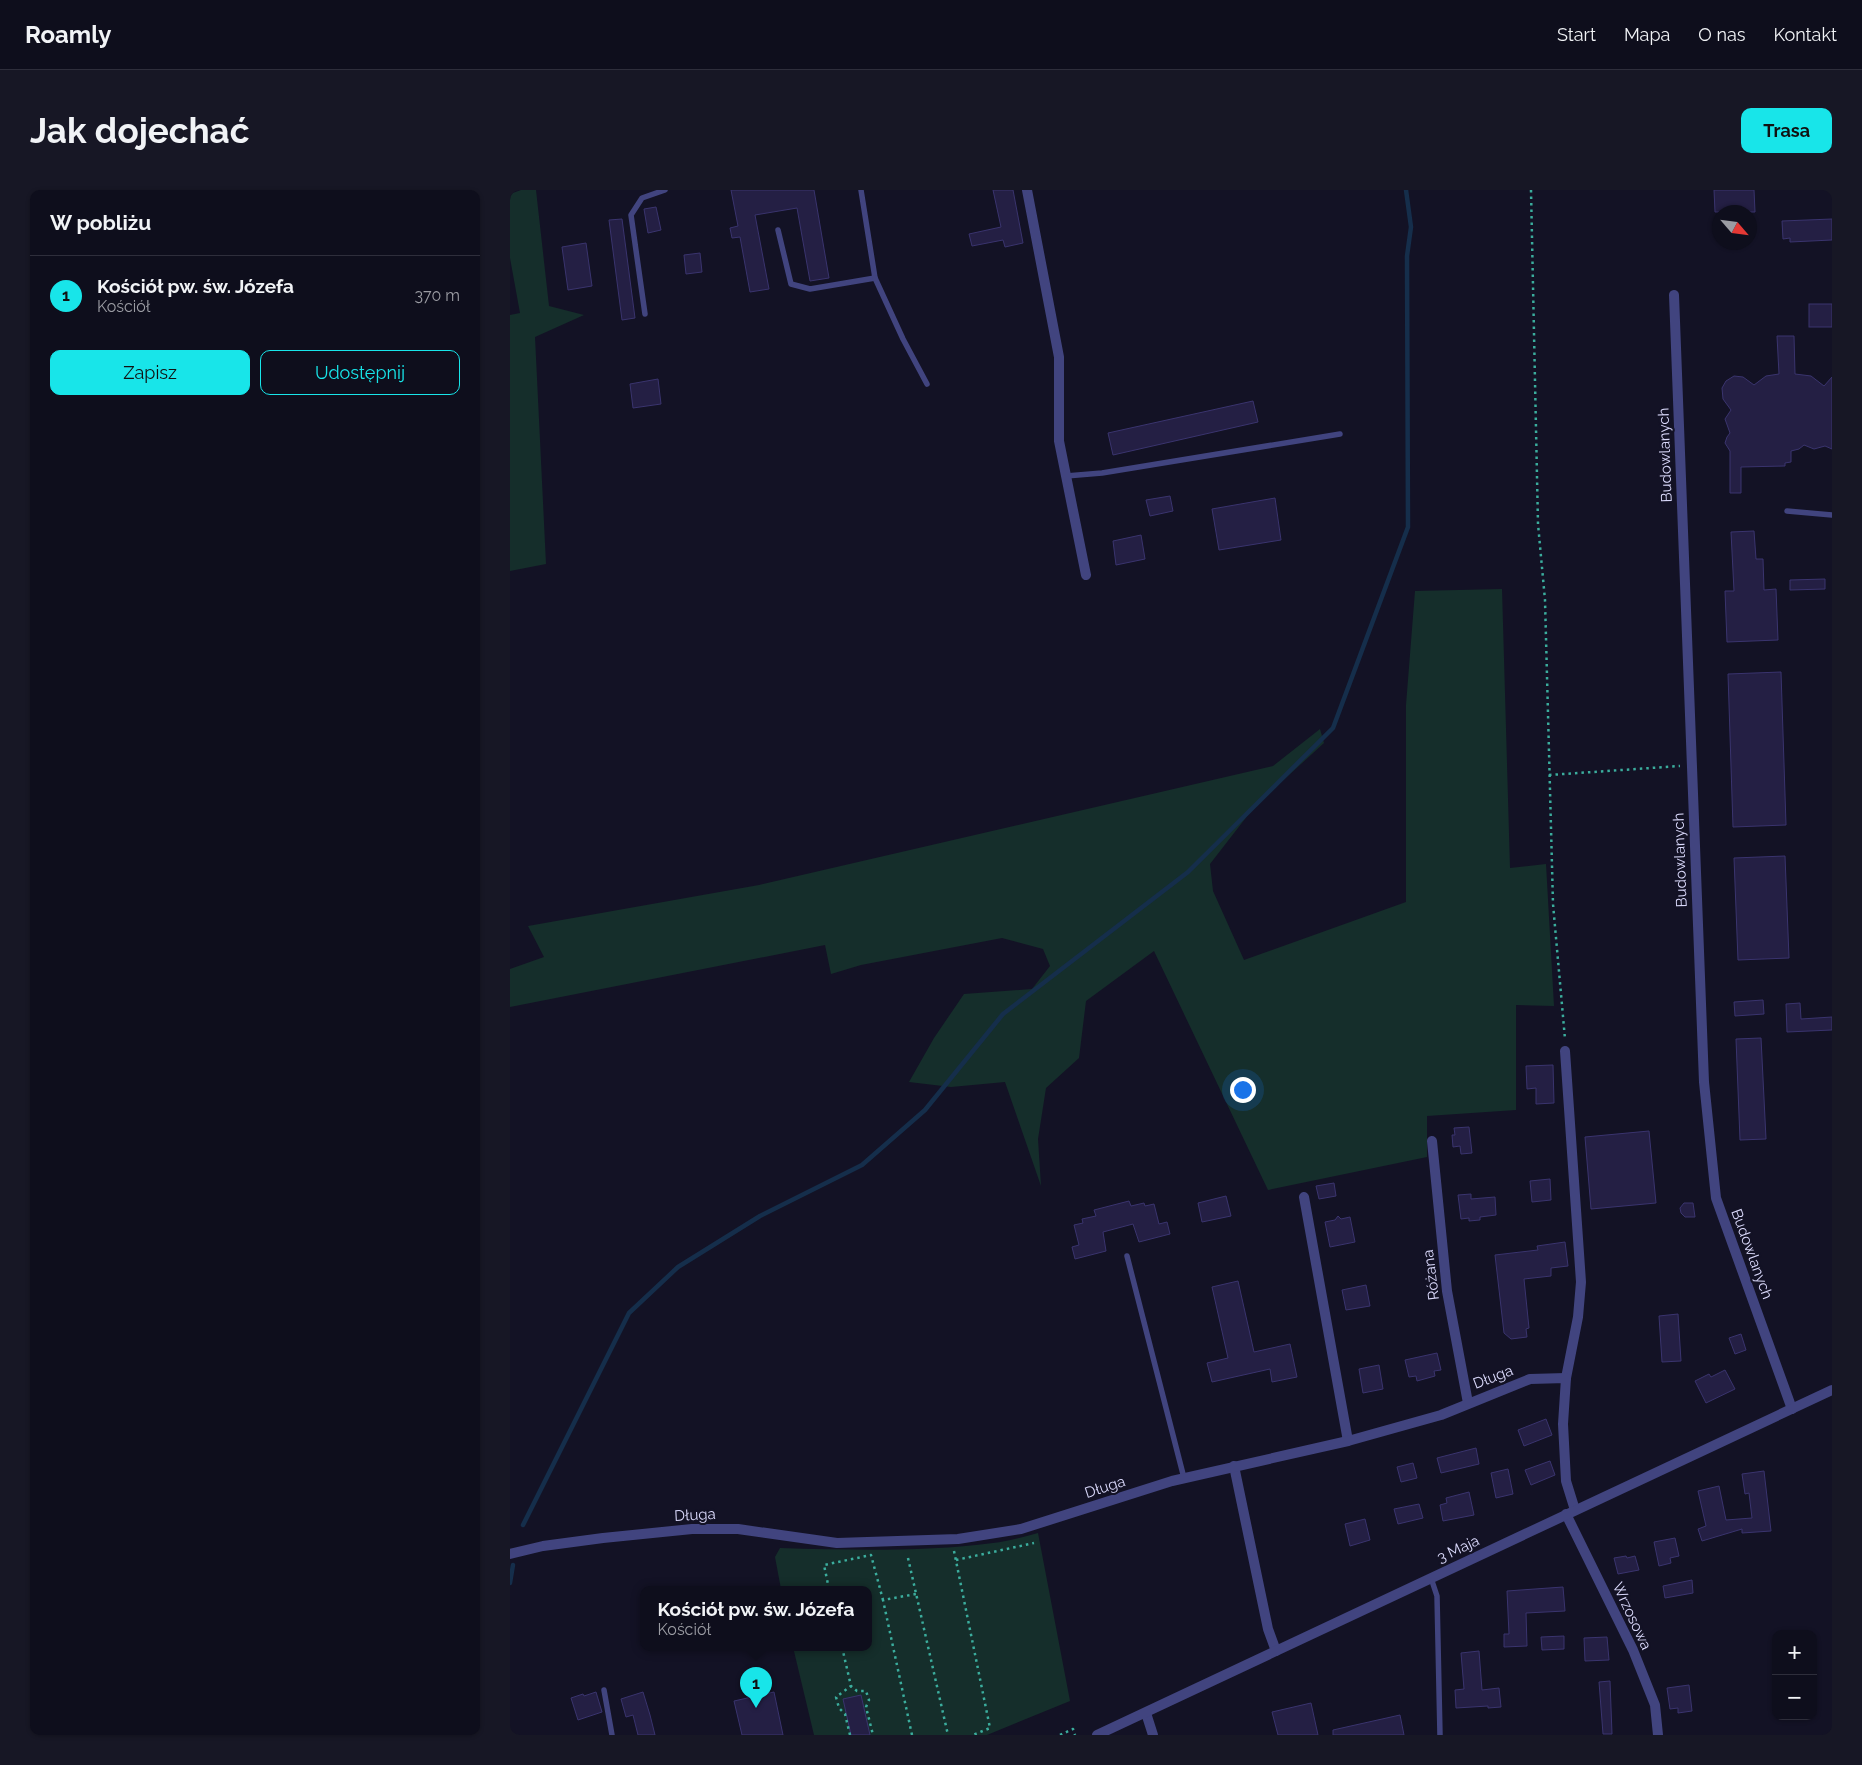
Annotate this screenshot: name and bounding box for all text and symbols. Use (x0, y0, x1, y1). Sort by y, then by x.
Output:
text: Roamly (25, 20, 111, 49)
text: Start (1557, 24, 1596, 45)
text: Mapa (1624, 24, 1670, 45)
text: O nas (1698, 24, 1745, 45)
text: Kontakt (1773, 24, 1837, 45)
button: Trasa (1741, 108, 1832, 153)
text: Jak dojechać (30, 110, 249, 151)
north arrow (1712, 205, 1757, 250)
text: W pobliżu (50, 210, 151, 235)
text: Kościół pw. św. Józefa (97, 275, 294, 297)
text: 1 (62, 286, 70, 305)
text: 370 m (414, 286, 460, 305)
text: Kościół (97, 297, 151, 316)
button: Zapisz (50, 350, 250, 395)
button: Udostępnij (260, 350, 460, 395)
street label: Budowlanych (1654, 407, 1676, 503)
street label: Budowlanych (1669, 812, 1691, 908)
your location (1230, 1077, 1256, 1103)
street label: Budowlanych (1727, 1206, 1777, 1302)
street label: Różana (1419, 1249, 1443, 1301)
street label: Długa (1470, 1361, 1516, 1393)
street label: Długa (1082, 1472, 1128, 1502)
street label: Długa (674, 1505, 716, 1525)
street label: 3 Maja (1434, 1531, 1482, 1567)
street label: Wrzosowa (1609, 1579, 1655, 1653)
popup (640, 1586, 872, 1651)
text: Kościół pw. św. Józefa (658, 1598, 854, 1620)
text: Kościół (658, 1620, 711, 1639)
map controls (1772, 1630, 1817, 1720)
button: + (1772, 1630, 1817, 1675)
pin: 1 (740, 1667, 772, 1708)
button: − (1772, 1675, 1817, 1720)

